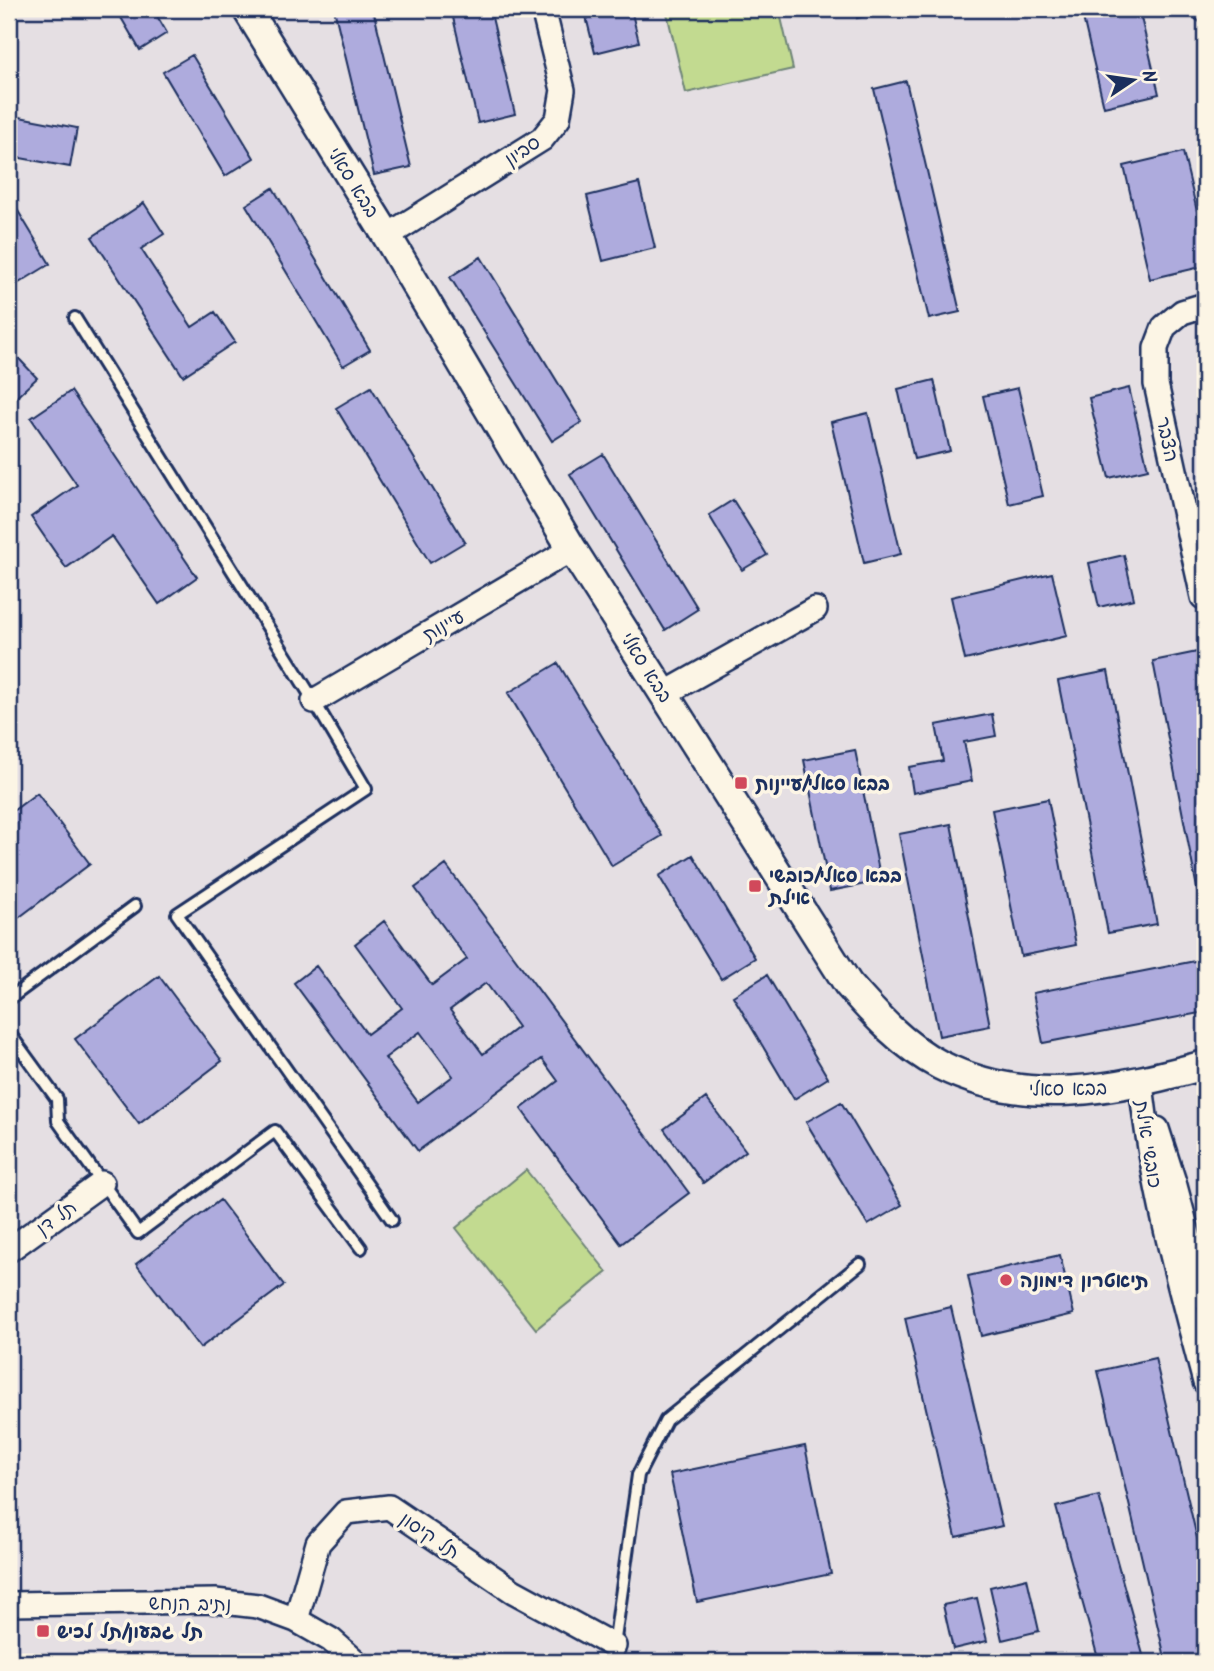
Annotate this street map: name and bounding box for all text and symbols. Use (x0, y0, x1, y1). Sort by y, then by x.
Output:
north arrow (1098, 46, 1168, 116)
text: N (1132, 67, 1164, 86)
street label: סביון (499, 129, 547, 175)
street label: בבא סאלי (319, 142, 386, 224)
street label: הצבר (1147, 414, 1185, 465)
street label: עיינות (417, 603, 471, 651)
street label: בבא סאלי (612, 627, 679, 709)
place label: בבא סאלי/עיינות (755, 770, 890, 800)
marker: בבא סאלי/עיינות (733, 775, 749, 791)
place label: בבא סאלי/כובשי אילת (767, 862, 902, 914)
marker: בבא סאלי/כובשי אילת (747, 878, 763, 894)
street label: בבא סאלי (1029, 1074, 1107, 1106)
street label: כובשי אילת (1125, 1097, 1169, 1190)
street label: תל דן (30, 1193, 84, 1244)
place label: תיאטרון דימונה (1020, 1267, 1149, 1297)
marker: תיאטרון דימונה (998, 1272, 1014, 1288)
street label: תל קיסון (393, 1505, 465, 1568)
street label: נתיב הנחש (148, 1589, 232, 1621)
place label: תל גבעון/תל לכיש (57, 1618, 203, 1648)
marker: תל גבעון/תל לכיש (35, 1623, 51, 1639)

